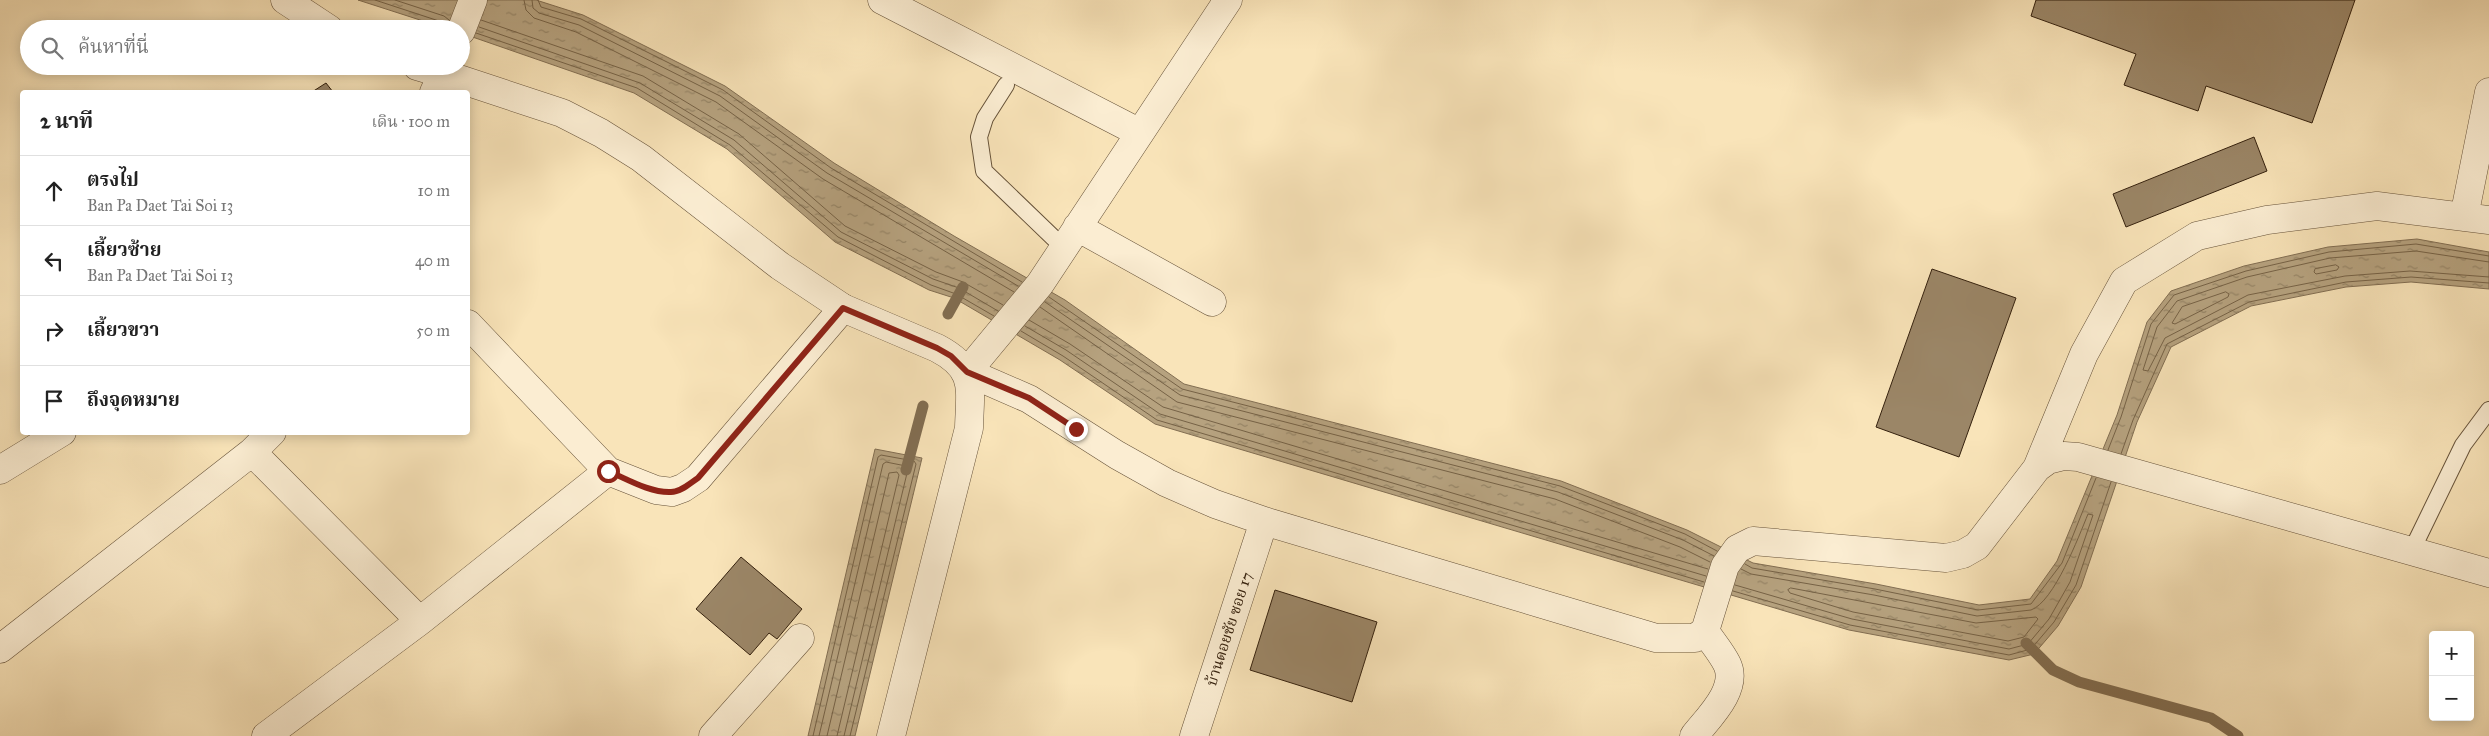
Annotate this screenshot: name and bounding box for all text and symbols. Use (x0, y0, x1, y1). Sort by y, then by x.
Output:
search box (20, 20, 470, 75)
icon: search (38, 34, 66, 62)
text: ค้นหาที่นี่ (78, 35, 149, 58)
text: 2 นาที (40, 108, 93, 134)
text: เดิน · 100 m (372, 112, 450, 131)
text: ตรงไป (87, 168, 139, 191)
icon: ahead (40, 177, 68, 205)
text: 10 m (418, 181, 450, 200)
text: Ban Pa Daet Tai Soi 13 (87, 196, 233, 215)
text: เลี้ยวซ้าย (87, 238, 161, 261)
icon: left (40, 247, 68, 275)
text: 40 m (415, 251, 450, 270)
text: Ban Pa Daet Tai Soi 13 (87, 266, 233, 285)
icon: right (40, 317, 68, 345)
text: เลี้ยวขวา (87, 318, 159, 341)
text: 50 m (416, 321, 450, 340)
icon: arrive (40, 387, 68, 415)
text: ถึงจุดหมาย (87, 388, 180, 411)
route end (1065, 418, 1088, 441)
route start (597, 460, 620, 483)
street label: บ้านดอยชัย ซอย 17 (1202, 570, 1256, 688)
map controls (2429, 631, 2474, 721)
button: + (2429, 631, 2474, 676)
button: − (2429, 676, 2474, 721)

